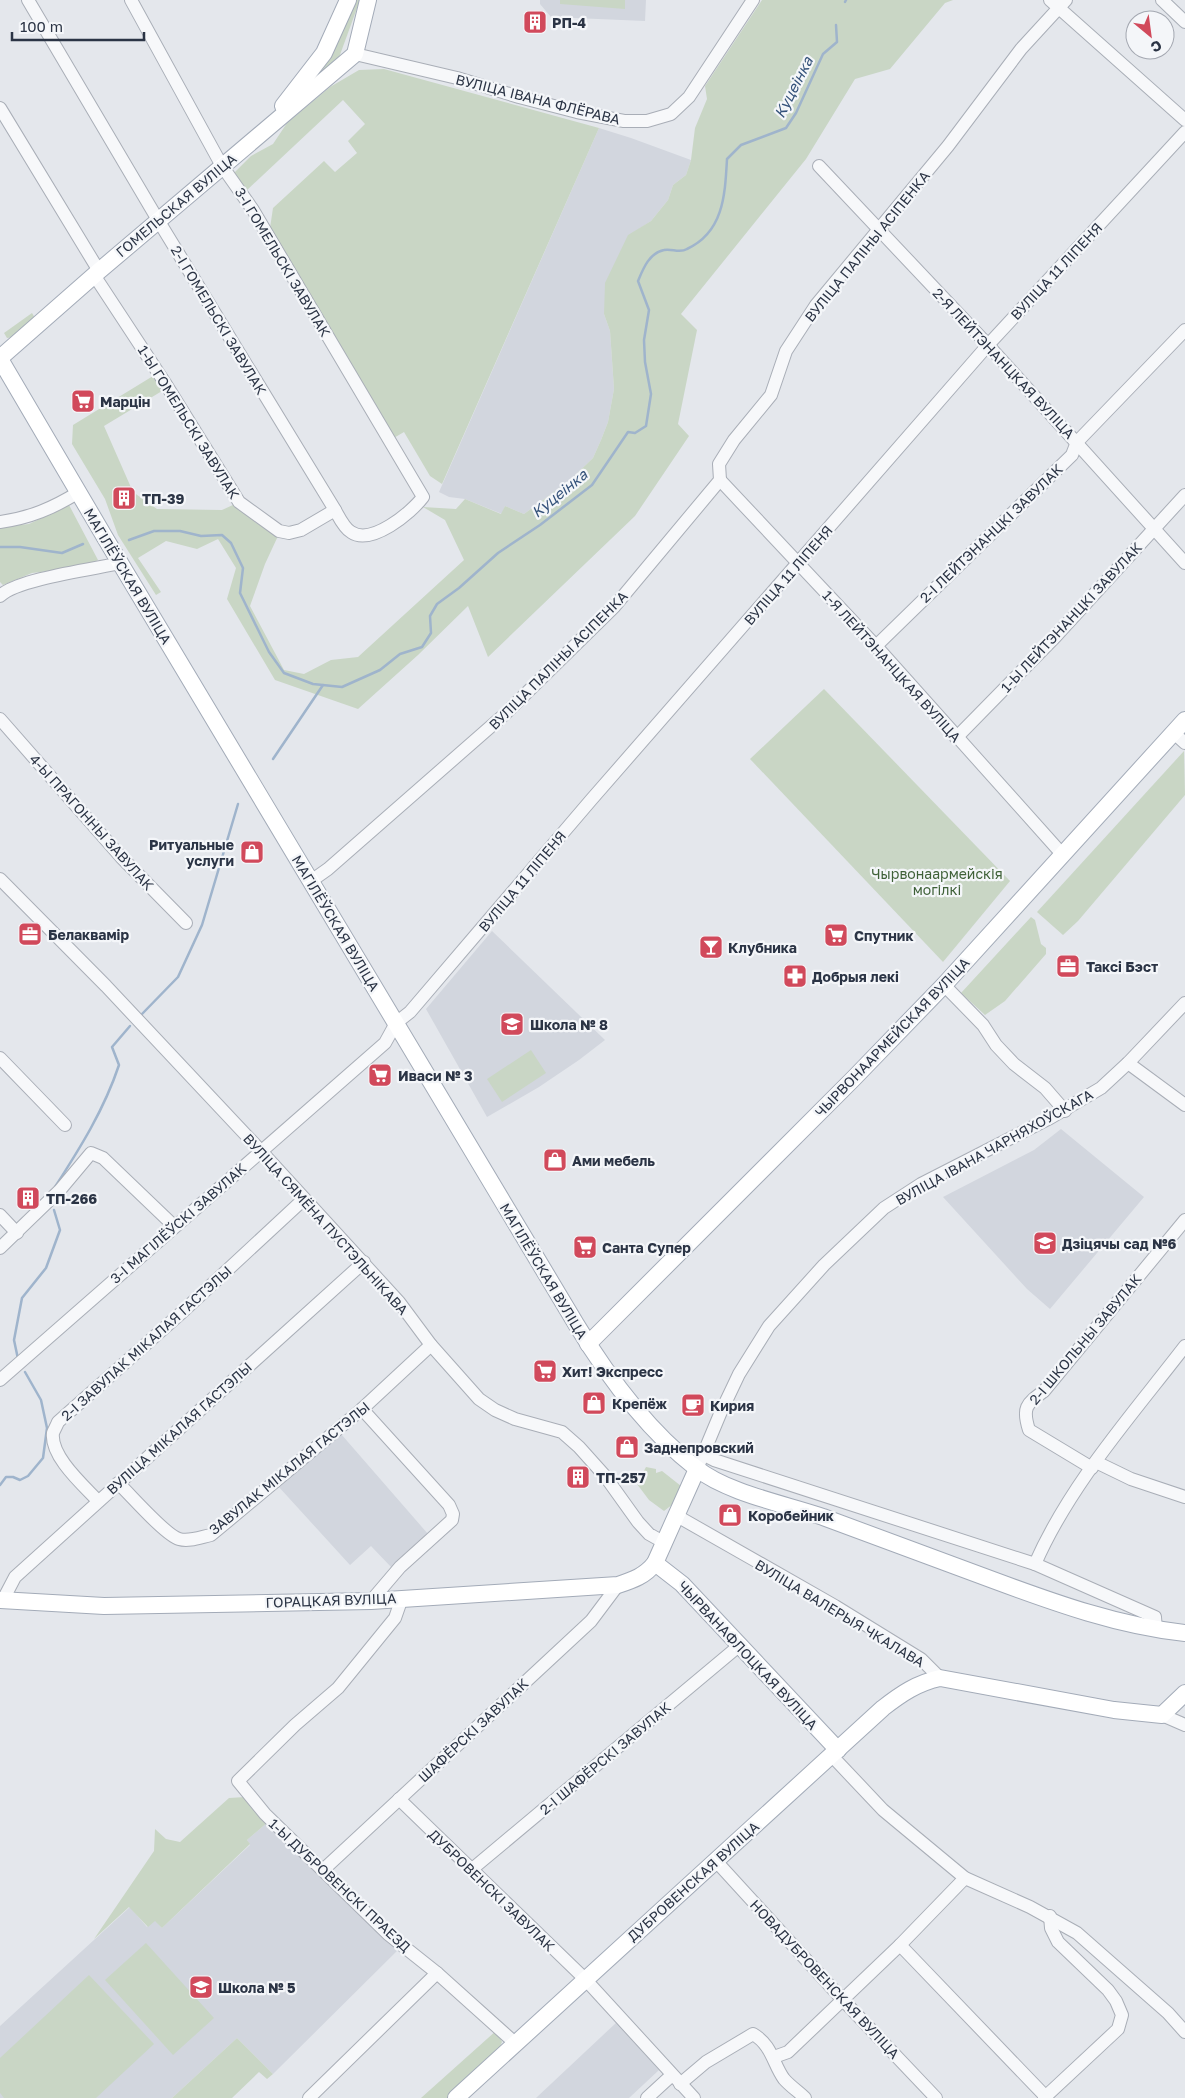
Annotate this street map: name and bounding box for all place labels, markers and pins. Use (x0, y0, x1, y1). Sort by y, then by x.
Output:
building icon: РП-4 (522, 9, 548, 35)
place label: РП-4 (552, 14, 586, 31)
supermarket icon: Марцін (70, 388, 96, 414)
place label: Марцін (100, 393, 150, 410)
building icon: ТП-39 (111, 485, 137, 511)
place label: ТП-39 (142, 490, 184, 507)
place label: Ритуальные услуги (149, 836, 234, 869)
shop icon: Ритуальные услуги (239, 839, 265, 865)
office icon: Белаквамір (17, 921, 43, 947)
supermarket icon: Спутник (823, 922, 849, 948)
place label: Белаквамір (48, 926, 129, 943)
place label: Спутник (854, 927, 914, 944)
bar icon: Клубника (698, 934, 724, 960)
place label: Клубника (728, 939, 797, 956)
office icon: Таксі Бэст (1055, 953, 1081, 979)
place label: Таксі Бэст (1086, 958, 1158, 975)
pharmacy icon: Добрыя лекі (782, 963, 808, 989)
place label: Добрыя лекі (812, 968, 899, 985)
school or university icon: Школа № 8 (499, 1011, 525, 1037)
place label: Школа № 8 (530, 1016, 608, 1033)
supermarket icon: Иваси № 3 (367, 1062, 393, 1088)
place label: Иваси № 3 (398, 1067, 473, 1084)
shop icon: Ами мебель (542, 1147, 568, 1173)
place label: Ами мебель (572, 1152, 655, 1169)
building icon: ТП-266 (15, 1185, 41, 1211)
place label: ТП-266 (46, 1190, 97, 1207)
school or university icon: Дзіцячы сад №6 (1032, 1230, 1058, 1256)
supermarket icon: Санта Супер (572, 1234, 598, 1260)
place label: Дзіцячы сад №6 (1062, 1235, 1176, 1252)
place label: Санта Супер (602, 1239, 691, 1256)
supermarket icon: Хит! Экспресс (532, 1358, 558, 1384)
place label: Хит! Экспресс (562, 1363, 663, 1380)
shop icon: Крепёж (581, 1390, 607, 1416)
cafe icon: Кирия (680, 1392, 706, 1418)
place label: Крепёж (612, 1395, 668, 1412)
place label: Кирия (710, 1397, 754, 1414)
shop icon: Заднепровский (614, 1434, 640, 1460)
place label: Заднепровский (644, 1439, 754, 1456)
building icon: ТП-257 (565, 1464, 591, 1490)
place label: ТП-257 (596, 1469, 646, 1486)
shop icon: Коробейник (717, 1502, 743, 1528)
place label: Коробейник (748, 1507, 834, 1524)
school or university icon: Школа № 5 (188, 1974, 214, 2000)
place label: Школа № 5 (218, 1979, 296, 1996)

